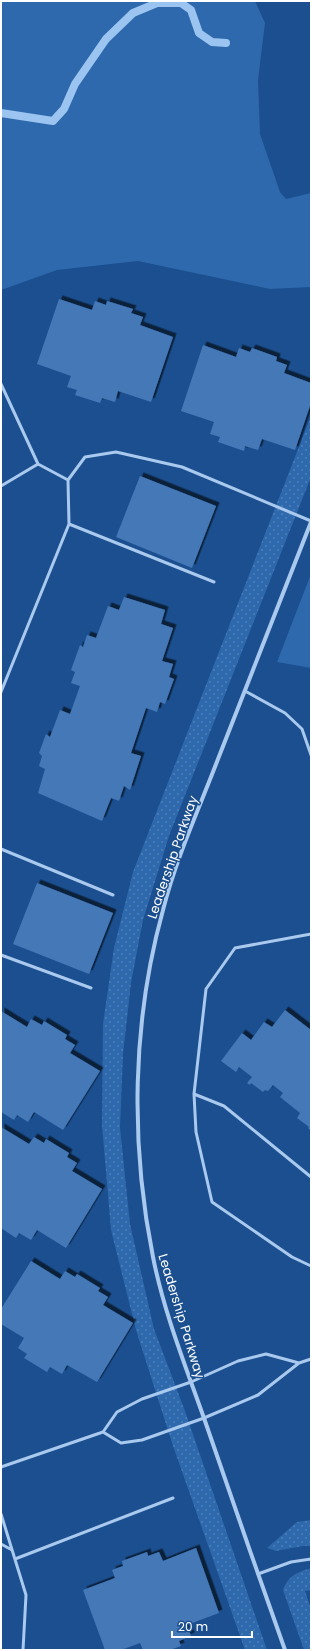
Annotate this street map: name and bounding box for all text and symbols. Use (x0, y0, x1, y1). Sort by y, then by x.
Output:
street label: Leadership Parkway (142, 792, 203, 921)
street label: Leadership Parkway (154, 1252, 210, 1381)
scale bar (172, 1613, 252, 1639)
text: 20 m (178, 1618, 208, 1635)

